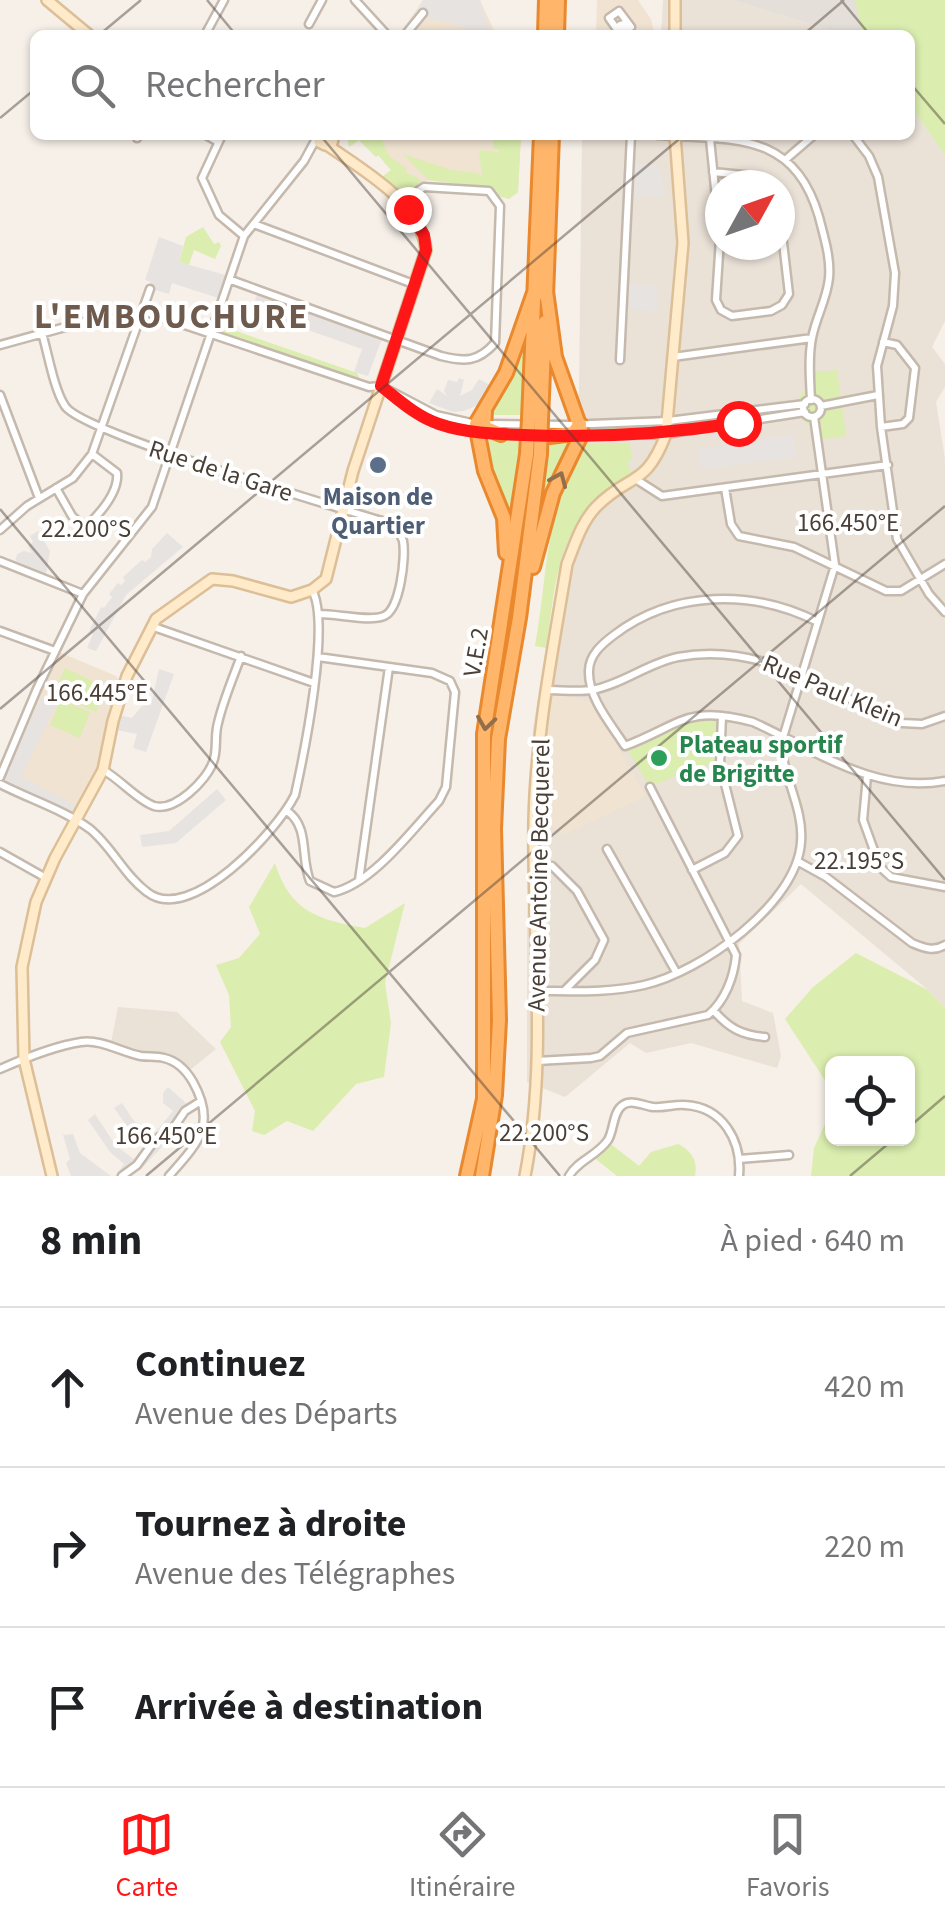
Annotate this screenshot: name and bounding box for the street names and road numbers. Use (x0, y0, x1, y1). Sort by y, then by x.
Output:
street label: Rue de la Gare (144, 431, 297, 511)
street label: V.E.2 (454, 625, 498, 680)
street label: Rue Paul Klein (757, 645, 908, 737)
street label: Avenue Antoine Becquerel (519, 738, 559, 1012)

